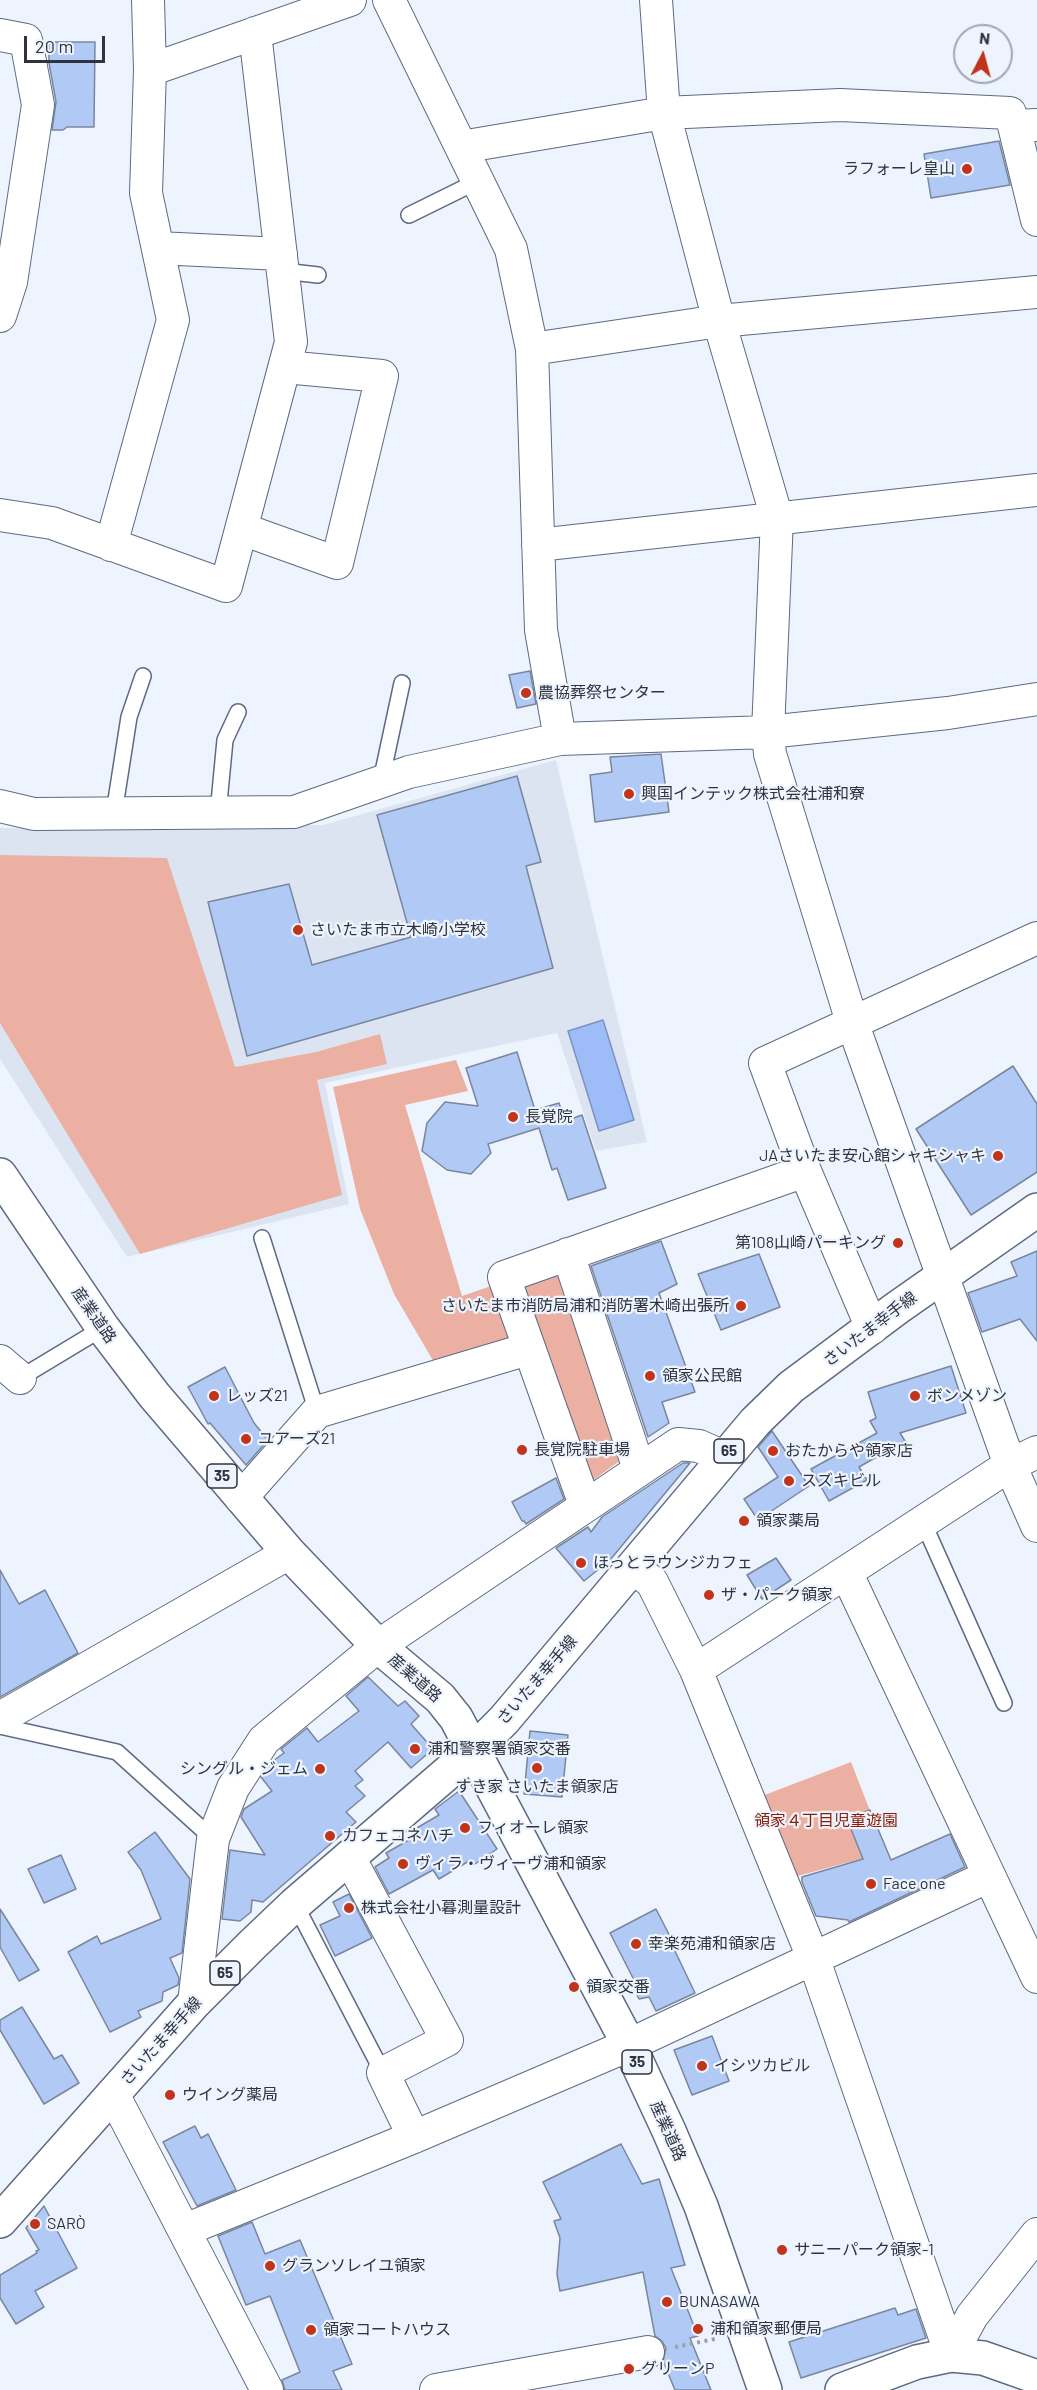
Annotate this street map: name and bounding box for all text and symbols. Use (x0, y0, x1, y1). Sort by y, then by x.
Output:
scale bar (27, 24, 108, 62)
north arrow (953, 24, 1013, 84)
text: N (978, 28, 991, 48)
text: 20 m (35, 35, 73, 57)
place label: ラフォーレ皇山 (843, 159, 955, 179)
marker: ラフォーレ皇山 (960, 162, 974, 176)
place label: 農協葬祭センター (538, 683, 666, 703)
marker: 農協葬祭センター (519, 686, 533, 700)
place label: 興国インテック株式会社浦和寮 (641, 784, 865, 804)
marker: 興国インテック株式会社浦和寮 (622, 787, 636, 801)
place label: さいたま市立木崎小学校 (310, 920, 486, 940)
marker: さいたま市立木崎小学校 (291, 923, 305, 937)
place label: 長覚院 (525, 1107, 573, 1127)
marker: 長覚院 (506, 1110, 520, 1124)
place label: JAさいたま安心館シャキシャキ (759, 1146, 986, 1166)
marker: JAさいたま安心館シャキシャキ (991, 1149, 1005, 1163)
place label: 第108山崎パーキング (735, 1233, 886, 1253)
marker: 第108山崎パーキング (891, 1236, 905, 1250)
street label: 産業道路 (68, 1283, 120, 1347)
street label: さいたま幸手線 (819, 1288, 921, 1370)
place label: さいたま市消防局浦和消防署木崎出張所 (441, 1296, 729, 1316)
marker: さいたま市消防局浦和消防署木崎出張所 (734, 1299, 748, 1313)
place label: 領家公民館 (662, 1366, 742, 1386)
marker: 領家公民館 (643, 1369, 657, 1383)
place label: レッズ21 (226, 1386, 288, 1406)
place label: ボンメゾン (927, 1386, 1007, 1406)
marker: レッズ21 (207, 1389, 221, 1403)
marker: ボンメゾン (908, 1389, 922, 1403)
place label: ユアーズ21 (258, 1429, 335, 1449)
marker: ユアーズ21 (239, 1432, 253, 1446)
road number: 65 (714, 1439, 744, 1463)
place label: 長覚院駐車場 (534, 1440, 630, 1460)
place label: おたからや領家店 (785, 1441, 913, 1461)
marker: 長覚院駐車場 (515, 1443, 529, 1457)
marker: おたからや領家店 (766, 1444, 780, 1458)
road number: 35 (207, 1464, 237, 1488)
place label: スズキビル (801, 1471, 881, 1491)
marker: スズキビル (782, 1474, 796, 1488)
place label: 領家薬局 (756, 1511, 820, 1531)
marker: 領家薬局 (737, 1514, 751, 1528)
place label: ほっとラウンジカフェ (593, 1553, 753, 1573)
marker: ほっとラウンジカフェ (574, 1556, 588, 1570)
place label: ザ・パーク領家 (721, 1585, 833, 1605)
marker: ザ・パーク領家 (702, 1588, 716, 1602)
street label: さいたま幸手線 (493, 1631, 581, 1729)
street label: 産業道路 (385, 1650, 445, 1706)
place label: 浦和警察署領家交番 (427, 1739, 571, 1759)
marker: 浦和警察署領家交番 (408, 1742, 422, 1756)
place label: シングル・ジェム (180, 1759, 308, 1779)
marker: すき家 さいたま領家店 (530, 1761, 544, 1775)
marker: シングル・ジェム (313, 1762, 327, 1776)
place label: すき家 さいたま領家店 (455, 1777, 619, 1797)
park label: 領家４丁目児童遊園 (754, 1811, 898, 1831)
place label: フィオーレ領家 (477, 1818, 589, 1838)
marker: フィオーレ領家 (458, 1821, 472, 1835)
place label: カフェコネハチ (342, 1826, 454, 1846)
marker: カフェコネハチ (323, 1829, 337, 1843)
place label: ヴィラ・ヴィーヴ浦和領家 (415, 1854, 607, 1874)
marker: ヴィラ・ヴィーヴ浦和領家 (396, 1857, 410, 1871)
place label: Face one (883, 1874, 946, 1894)
marker: Face one (864, 1877, 878, 1891)
place label: 株式会社小暮測量設計 (361, 1898, 521, 1918)
marker: 株式会社小暮測量設計 (342, 1901, 356, 1915)
place label: 幸楽苑浦和領家店 (648, 1934, 776, 1954)
marker: 幸楽苑浦和領家店 (629, 1937, 643, 1951)
road number: 65 (210, 1961, 240, 1985)
place label: 領家交番 (586, 1977, 650, 1997)
marker: 領家交番 (567, 1980, 581, 1994)
street label: さいたま幸手線 (116, 1993, 206, 2089)
road number: 35 (622, 2050, 652, 2074)
place label: イシツカビル (714, 2056, 810, 2076)
marker: イシツカビル (695, 2059, 709, 2073)
place label: ウイング薬局 (182, 2085, 278, 2105)
marker: ウイング薬局 (163, 2088, 177, 2102)
street label: 産業道路 (646, 2098, 690, 2164)
place label: SARÒ (47, 2214, 86, 2234)
marker: SARÒ (28, 2217, 42, 2231)
place label: サニーパーク領家-1 (794, 2240, 934, 2260)
marker: サニーパーク領家-1 (775, 2243, 789, 2257)
place label: グランソレイユ領家 (282, 2256, 426, 2276)
marker: グランソレイユ領家 (263, 2259, 277, 2273)
place label: BUNASAWA (679, 2292, 760, 2312)
marker: BUNASAWA (660, 2295, 674, 2309)
place label: 浦和領家郵便局 (710, 2319, 822, 2339)
place label: 領家コートハウス (323, 2320, 451, 2340)
marker: 浦和領家郵便局 (691, 2322, 705, 2336)
marker: 領家コートハウス (304, 2323, 318, 2337)
place label: グリーンP (641, 2359, 714, 2379)
marker: グリーンP (622, 2362, 636, 2376)

